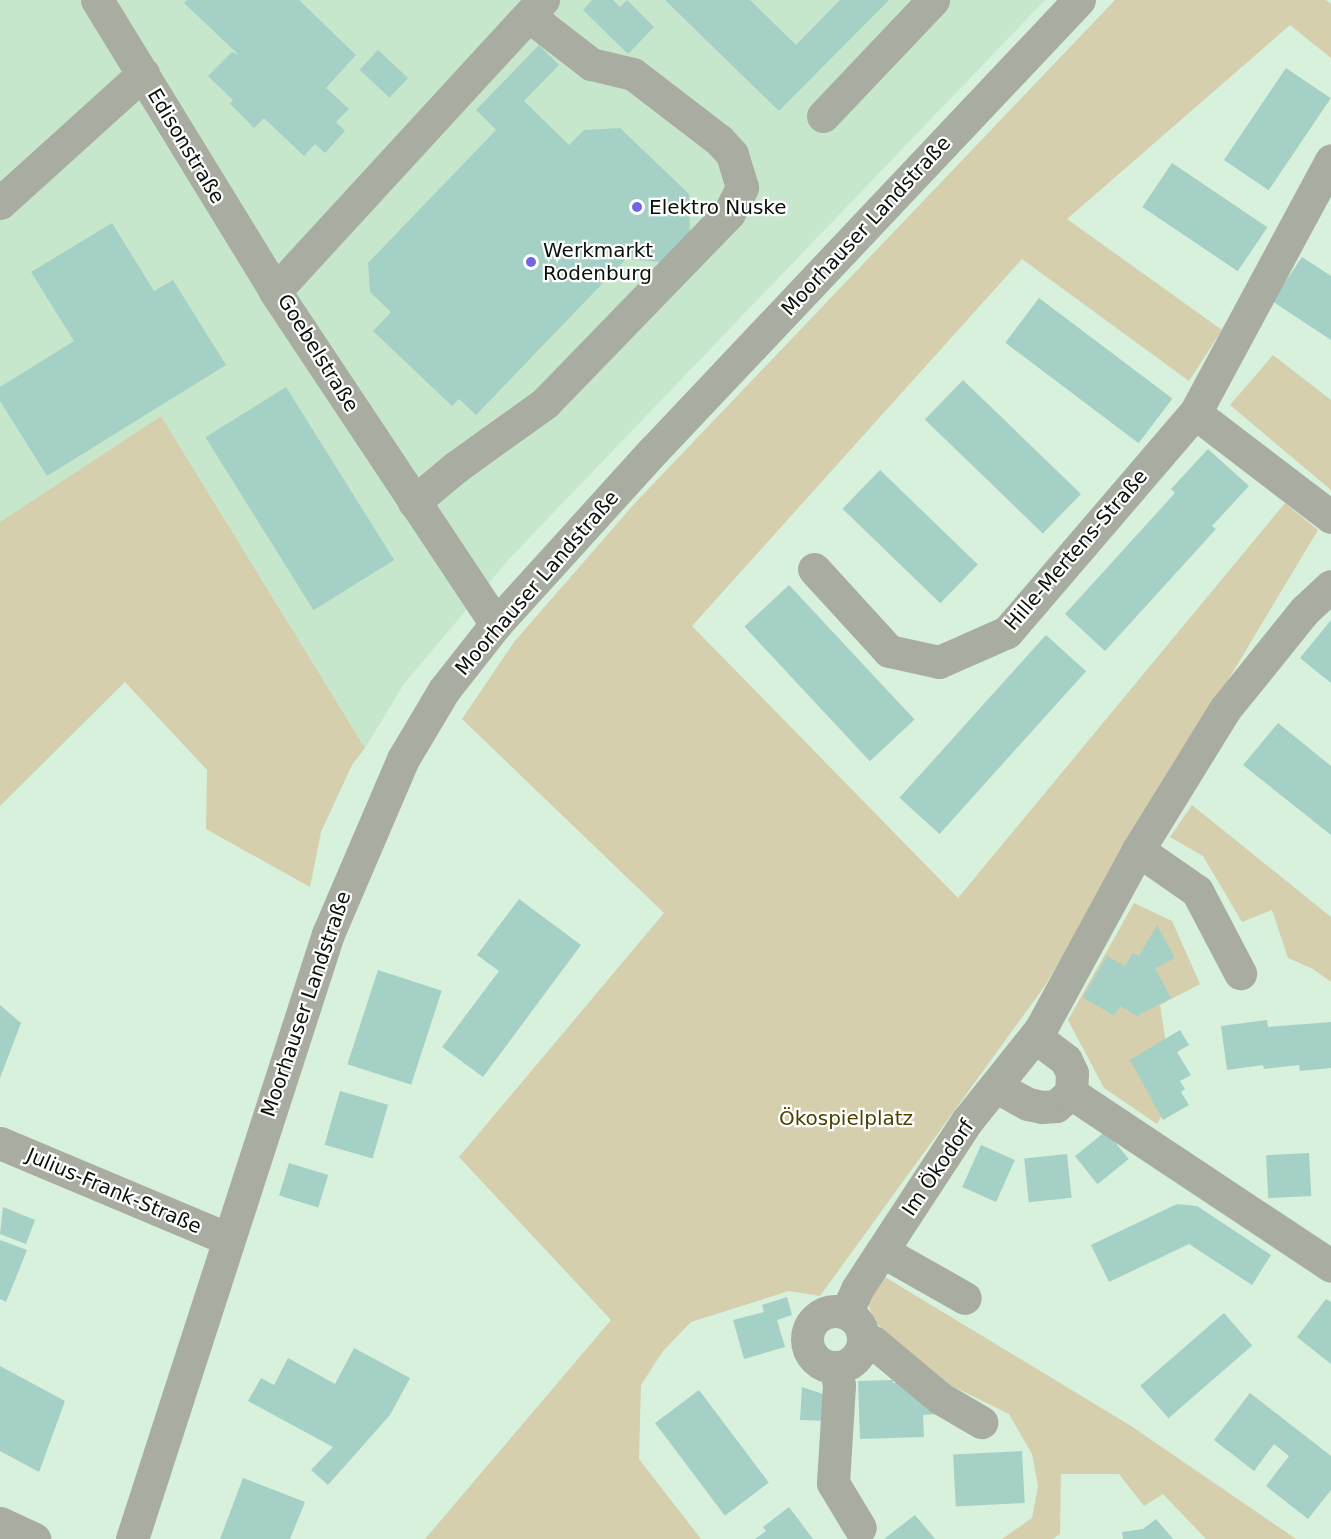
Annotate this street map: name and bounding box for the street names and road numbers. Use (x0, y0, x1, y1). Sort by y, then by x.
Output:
street label: Edisonstraße (142, 84, 230, 208)
street label: Moorhauser Landstraße (776, 131, 956, 321)
street label: Goebelstraße (272, 290, 364, 416)
street label: Hille-Mertens-Straße (1000, 465, 1152, 635)
street label: Moorhauser Landstraße (450, 486, 624, 680)
street label: Moorhauser Landstraße (256, 888, 356, 1120)
street label: Im Ökodorf (897, 1115, 979, 1221)
street label: Julius-Frank-Straße (23, 1143, 205, 1239)

